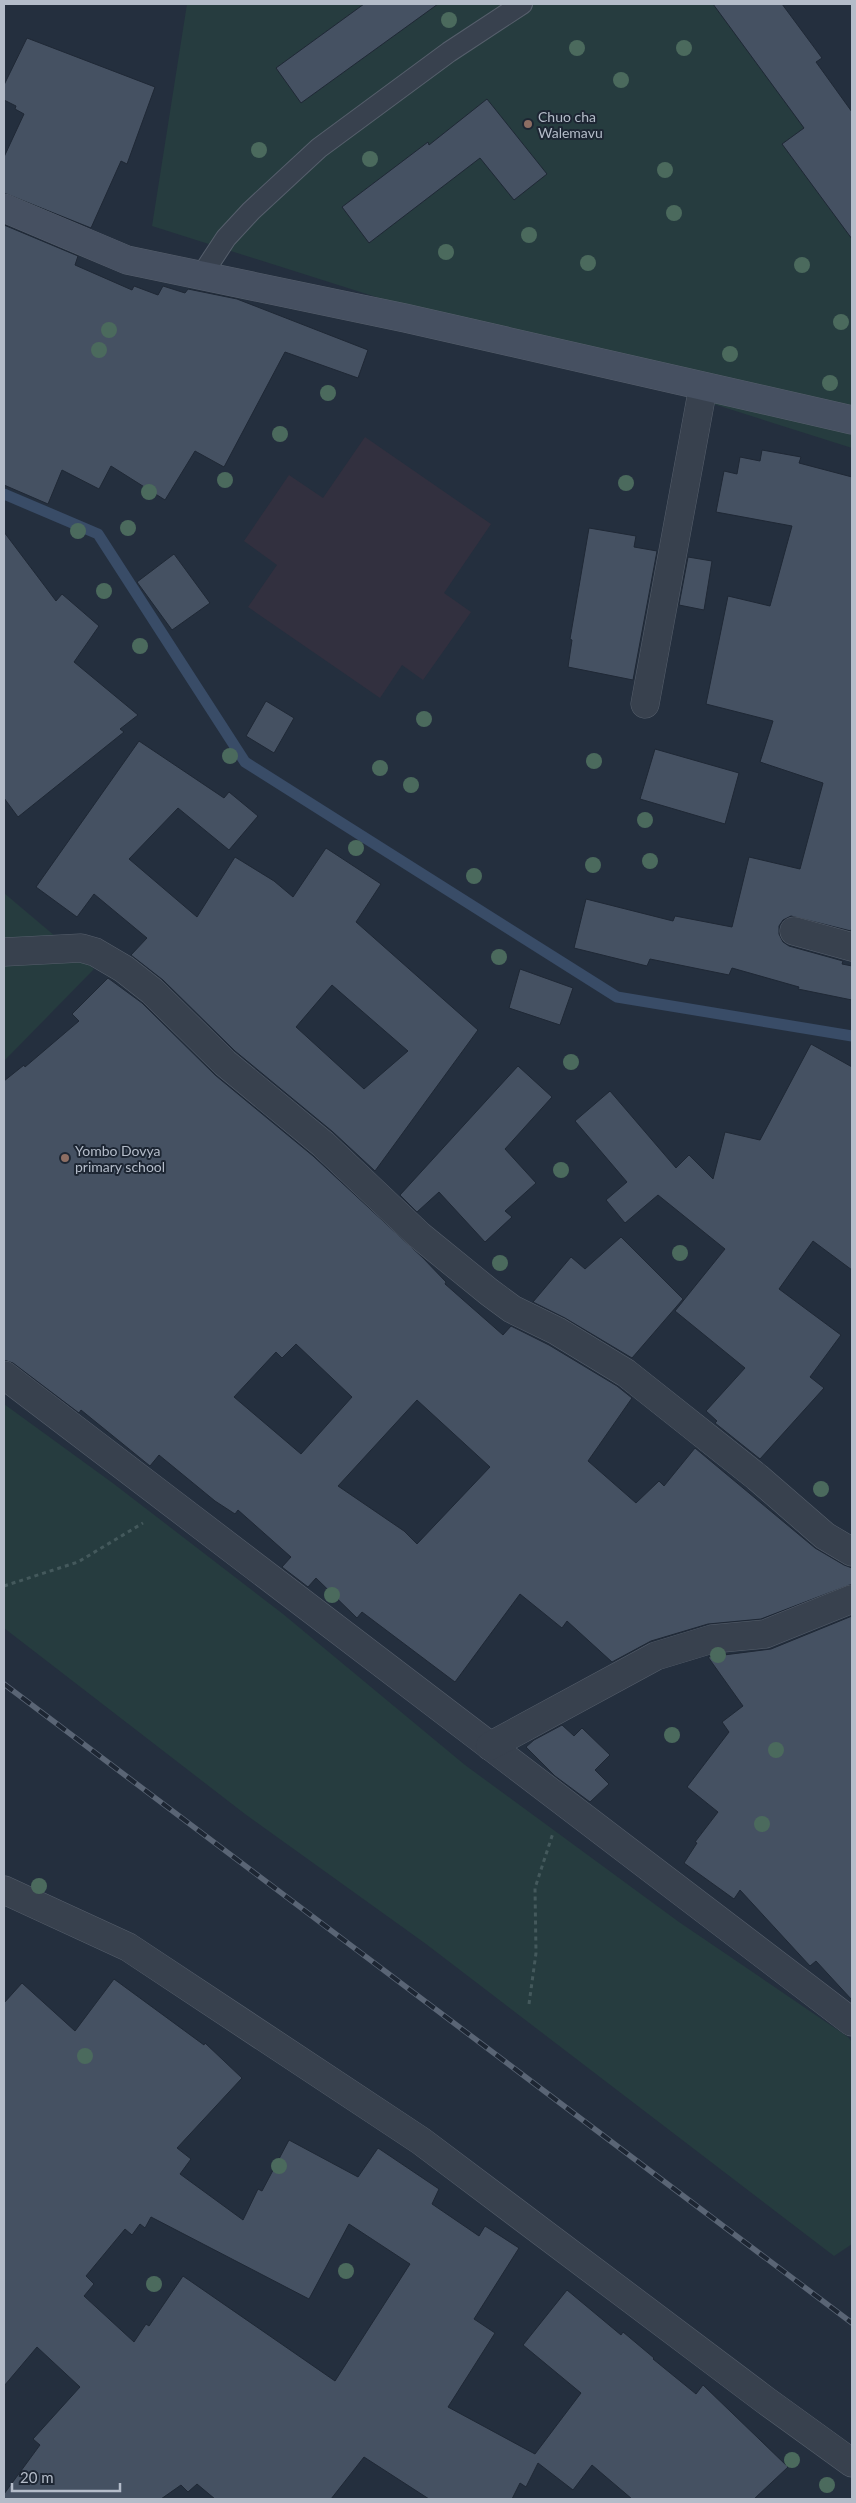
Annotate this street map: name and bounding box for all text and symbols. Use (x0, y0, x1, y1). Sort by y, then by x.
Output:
place label: Chuo cha Walemavu (538, 108, 603, 141)
marker: Chuo cha Walemavu (522, 118, 534, 130)
place label: Yombo Dovya primary school (75, 1142, 165, 1175)
marker: Yombo Dovya primary school (59, 1152, 71, 1164)
scale bar (12, 2460, 120, 2492)
text: 20 m (20, 2468, 54, 2486)

